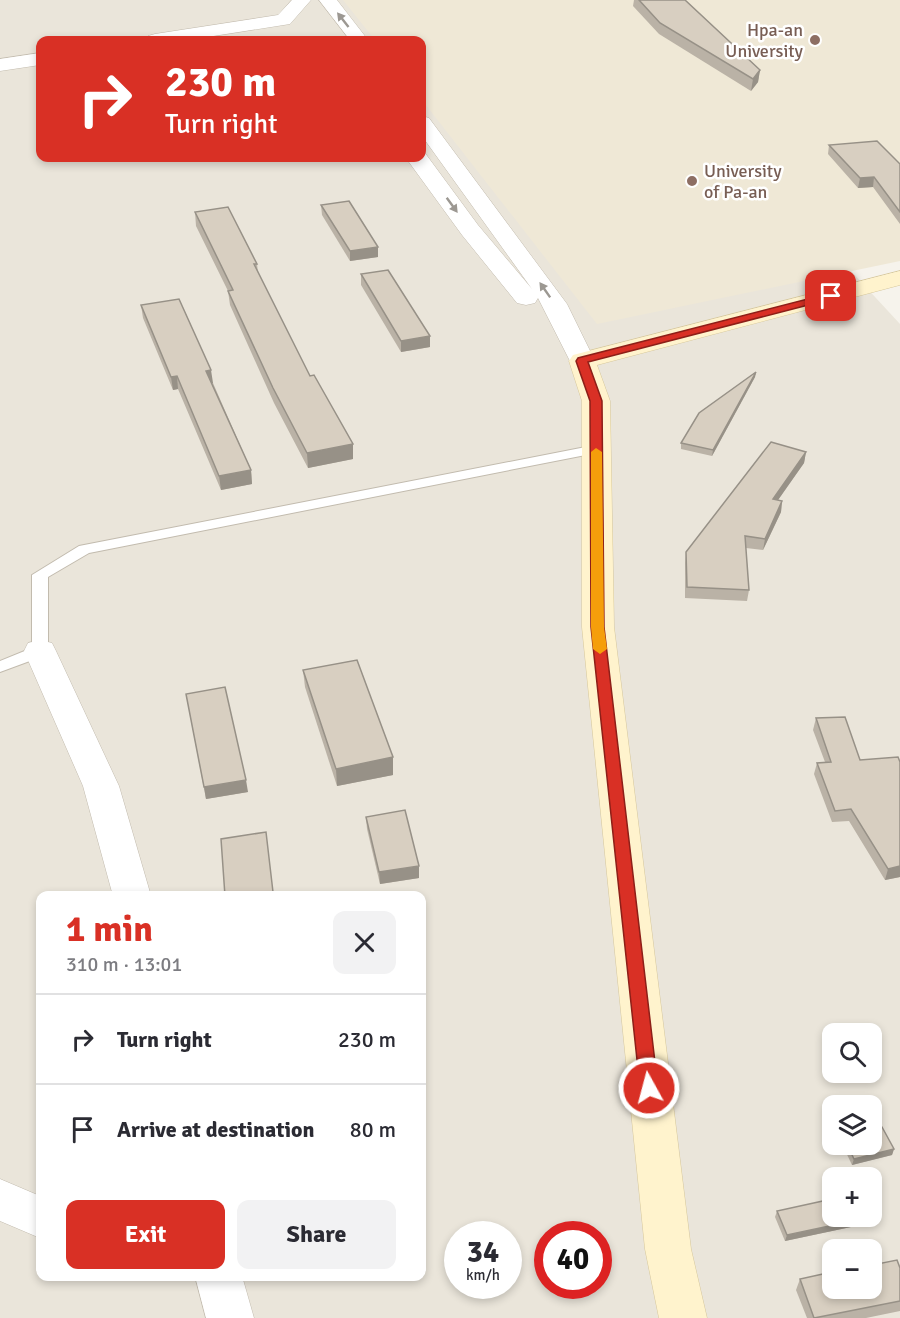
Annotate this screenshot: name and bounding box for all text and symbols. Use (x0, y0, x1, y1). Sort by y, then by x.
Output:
one-way arrow (338, 13, 350, 28)
place label: Hpa-an University (725, 19, 804, 62)
marker: Hpa-an University (808, 33, 822, 47)
text: 230 m (165, 57, 276, 108)
icon: right (66, 60, 144, 138)
text: Turn right (165, 108, 278, 141)
place label: University of Pa-an (704, 160, 782, 203)
marker: University of Pa-an (685, 174, 699, 188)
one-way arrow (445, 197, 457, 212)
pin (805, 270, 856, 321)
icon: arrive (814, 279, 847, 312)
one-way arrow (539, 283, 551, 299)
text: 1 min (66, 907, 153, 952)
button: close (333, 911, 396, 974)
text: 310 m · 13:01 (66, 952, 182, 977)
icon: right (66, 1023, 99, 1056)
map controls (822, 1023, 882, 1299)
button: search (822, 1023, 882, 1083)
text: Turn right (117, 1026, 212, 1053)
text: 230 m (338, 1026, 396, 1053)
position arrow (617, 1056, 681, 1120)
button: layers (822, 1095, 882, 1155)
icon: arrive (66, 1113, 99, 1146)
text: Arrive at destination (117, 1116, 314, 1143)
text: 80 m (350, 1116, 396, 1143)
button: + (822, 1167, 882, 1227)
button: Exit (66, 1200, 225, 1269)
button: Share (237, 1200, 396, 1269)
speed limit sign: 40 (534, 1221, 612, 1299)
text: 34 (467, 1234, 499, 1271)
button: − (822, 1239, 882, 1299)
text: km/h (466, 1266, 500, 1284)

